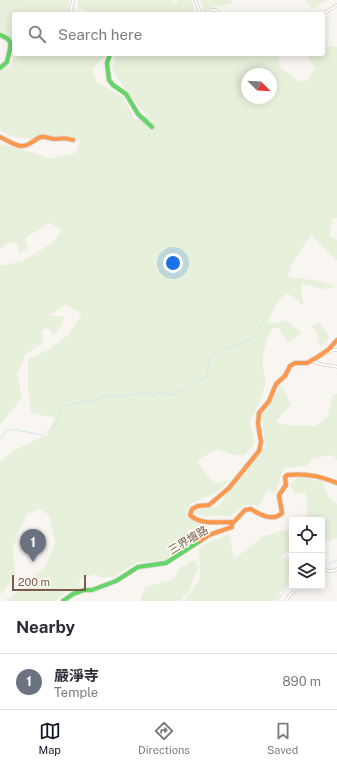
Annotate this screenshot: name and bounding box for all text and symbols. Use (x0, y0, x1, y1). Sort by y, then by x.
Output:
search box (12, 12, 325, 56)
icon: search (26, 23, 48, 45)
text: Search here (58, 26, 142, 43)
north arrow (241, 68, 277, 104)
your location (163, 253, 183, 273)
map controls (289, 517, 325, 589)
button: locate (289, 517, 325, 553)
street label: 三界壇路 (166, 524, 210, 556)
pin: 1 (20, 529, 46, 562)
button: layers (289, 553, 325, 589)
scale bar (12, 573, 86, 592)
text: 200 m (18, 576, 50, 588)
text: Nearby (16, 617, 75, 637)
text: 嚴淨寺 (54, 667, 99, 684)
text: 1 (26, 674, 32, 689)
text: 890 m (282, 674, 321, 689)
text: Temple (54, 685, 98, 700)
tab: Map (39, 720, 61, 756)
tab: Directions (138, 720, 190, 756)
tab: Saved (267, 720, 298, 756)

